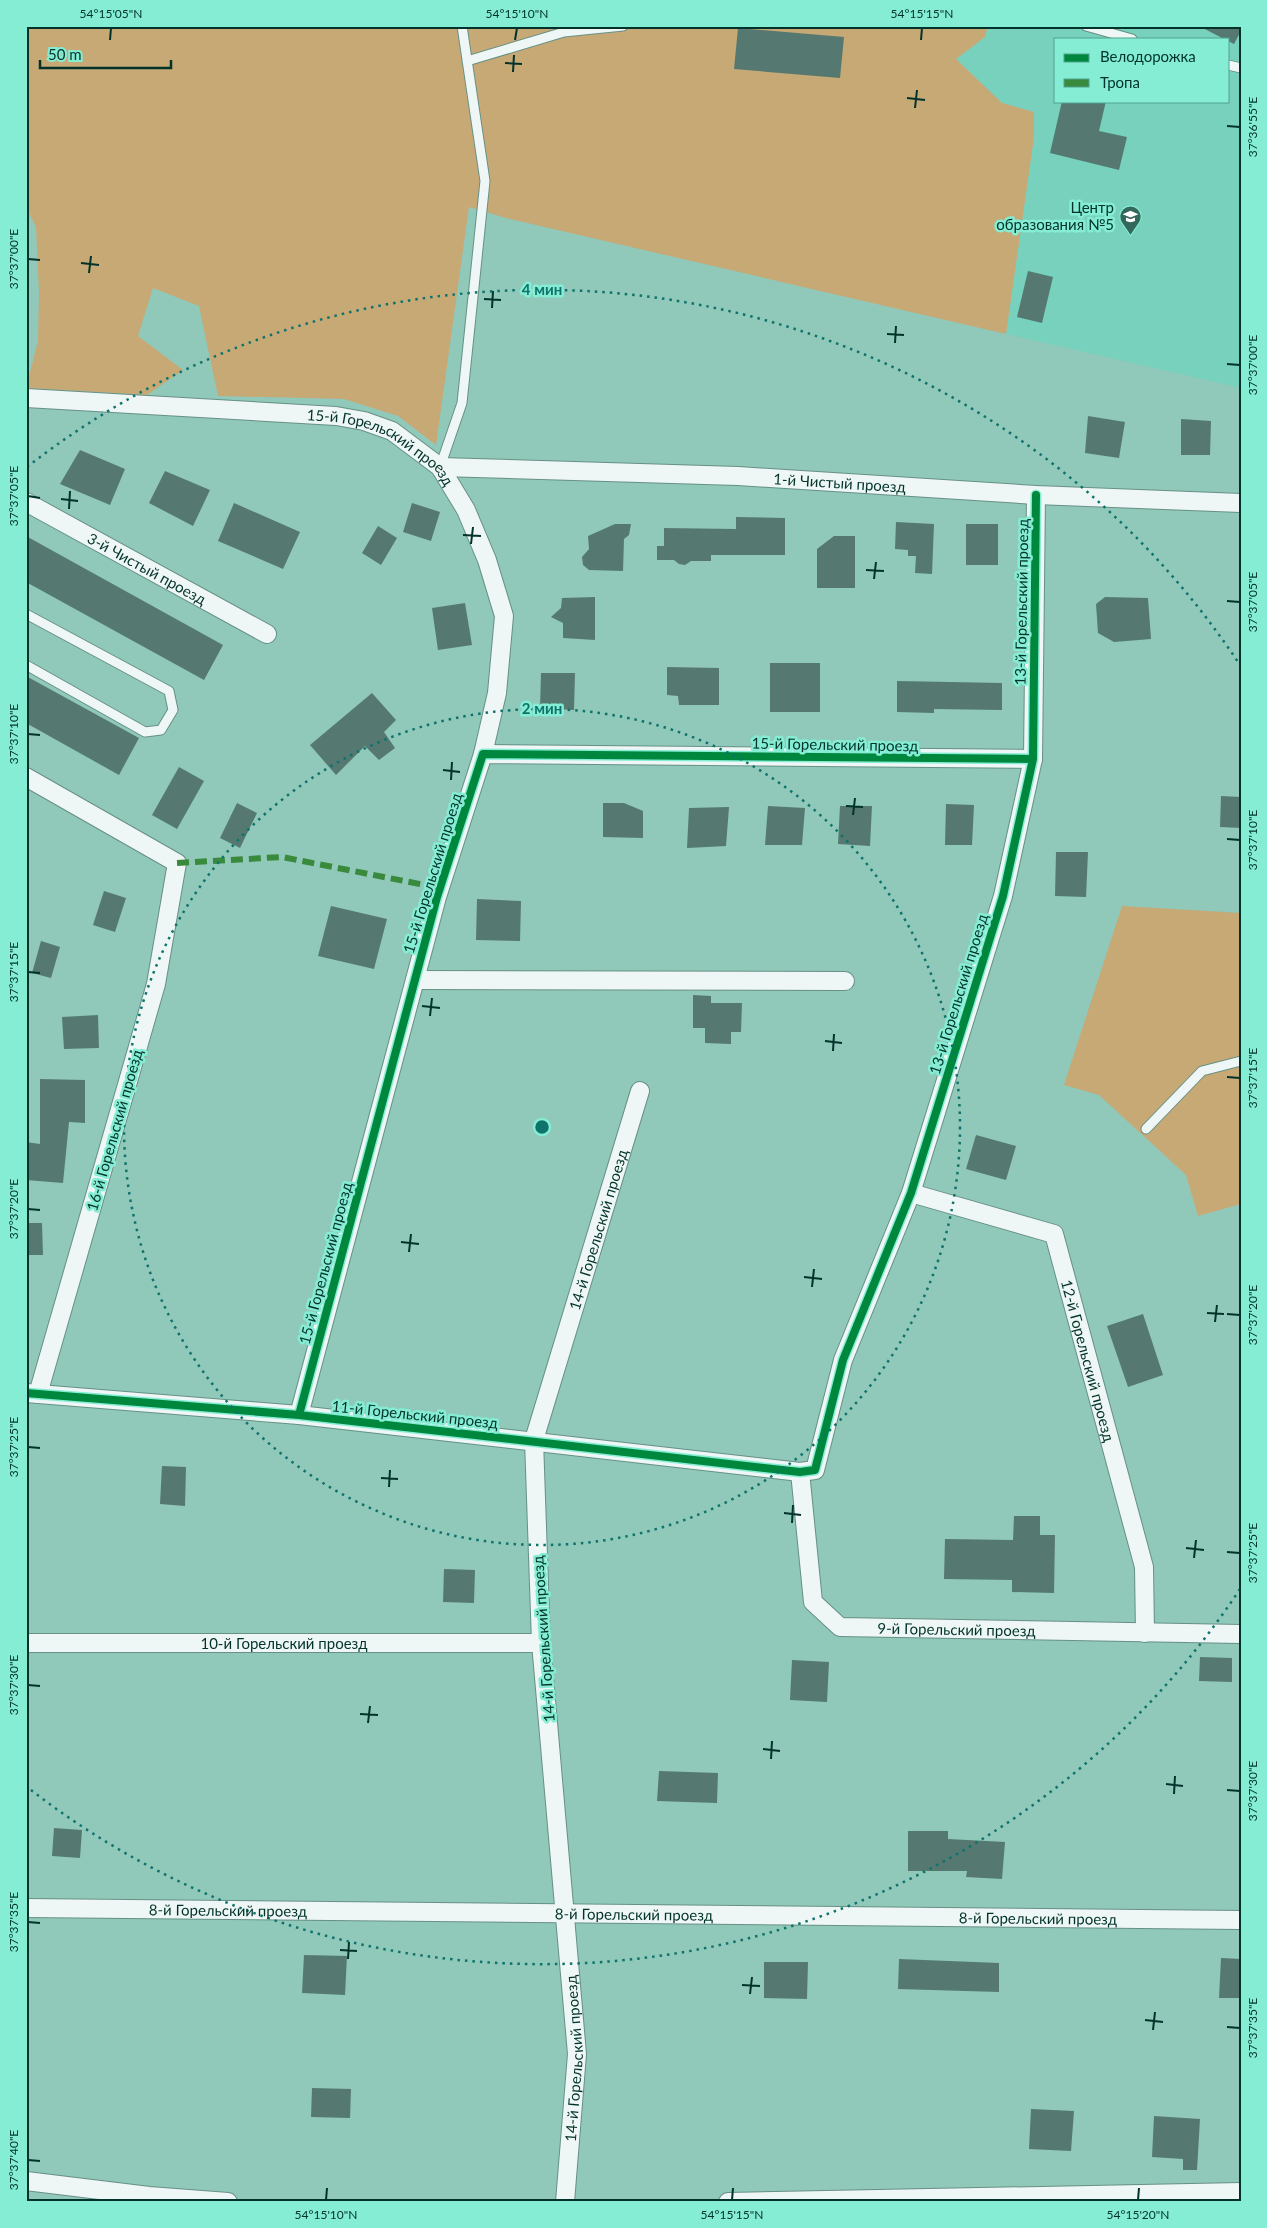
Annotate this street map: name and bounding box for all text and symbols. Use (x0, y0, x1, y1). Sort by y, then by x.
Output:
text: 54°15'05"N (80, 6, 142, 21)
text: 54°15'10"N (486, 6, 548, 21)
text: 54°15'15"N (891, 6, 953, 21)
scale bar (40, 38, 171, 70)
legend (1054, 38, 1230, 102)
text: 50 m (48, 45, 82, 63)
text: Велодорожка (1100, 47, 1196, 65)
text: Тропа (1100, 73, 1140, 91)
text: 37°36'55"E (1245, 97, 1260, 157)
place label: Центр образования №5 (996, 198, 1114, 233)
school or university icon: Центр образования №5 (1118, 204, 1142, 235)
text: 37°37'00"E (6, 229, 21, 289)
text: 4 мин (522, 280, 562, 298)
text: 37°37'00"E (1245, 335, 1260, 395)
street label: 15-й Горельский проезд (306, 405, 458, 489)
text: 37°37'05"E (6, 466, 21, 526)
street label: 1-й Чистый проезд (773, 469, 906, 496)
street label: 13-й Горельский проезд (1011, 518, 1031, 686)
street label: 3-й Чистый проезд (85, 529, 209, 608)
text: 37°37'05"E (1245, 572, 1260, 632)
text: 2 мин (522, 699, 562, 717)
text: 37°37'10"E (6, 704, 21, 764)
street label: 15-й Горельский проезд (751, 734, 919, 754)
street label: 15-й Горельский проезд (399, 791, 465, 955)
text: 37°37'10"E (1245, 810, 1260, 870)
street label: 13-й Горельский проезд (925, 912, 991, 1076)
text: 37°37'15"E (6, 942, 21, 1002)
street label: 16-й Горельский проезд (82, 1047, 146, 1213)
text: 37°37'15"E (1245, 1048, 1260, 1108)
centre of rings (533, 1118, 551, 1136)
street label: 14-й Горельский проезд (565, 1147, 631, 1312)
text: 37°37'20"E (6, 1179, 21, 1239)
street label: 15-й Горельский проезд (295, 1180, 355, 1346)
street label: 12-й Горельский проезд (1058, 1278, 1119, 1444)
text: 37°37'20"E (1245, 1285, 1260, 1345)
street label: 11-й Горельский проезд (331, 1396, 499, 1432)
text: 37°37'25"E (6, 1417, 21, 1477)
text: 37°37'25"E (1245, 1523, 1260, 1583)
street label: 14-й Горельский проезд (528, 1555, 558, 1723)
street label: 9-й Горельский проезд (877, 1619, 1036, 1639)
street label: 10-й Горельский проезд (200, 1634, 368, 1652)
text: 37°37'30"E (6, 1655, 21, 1715)
text: 37°37'30"E (1245, 1761, 1260, 1821)
text: 37°37'35"E (6, 1892, 21, 1952)
street label: 8-й Горельский проезд (149, 1900, 307, 1920)
street label: 8-й Горельский проезд (555, 1904, 713, 1924)
street label: 8-й Горельский проезд (959, 1908, 1117, 1928)
street label: 14-й Горельский проезд (561, 1974, 586, 2142)
text: 37°37'35"E (1245, 1998, 1260, 2058)
text: 37°37'40"E (6, 2130, 21, 2190)
text: 54°15'10"N (295, 2207, 357, 2222)
text: 54°15'15"N (701, 2207, 763, 2222)
text: 54°15'20"N (1107, 2207, 1169, 2222)

